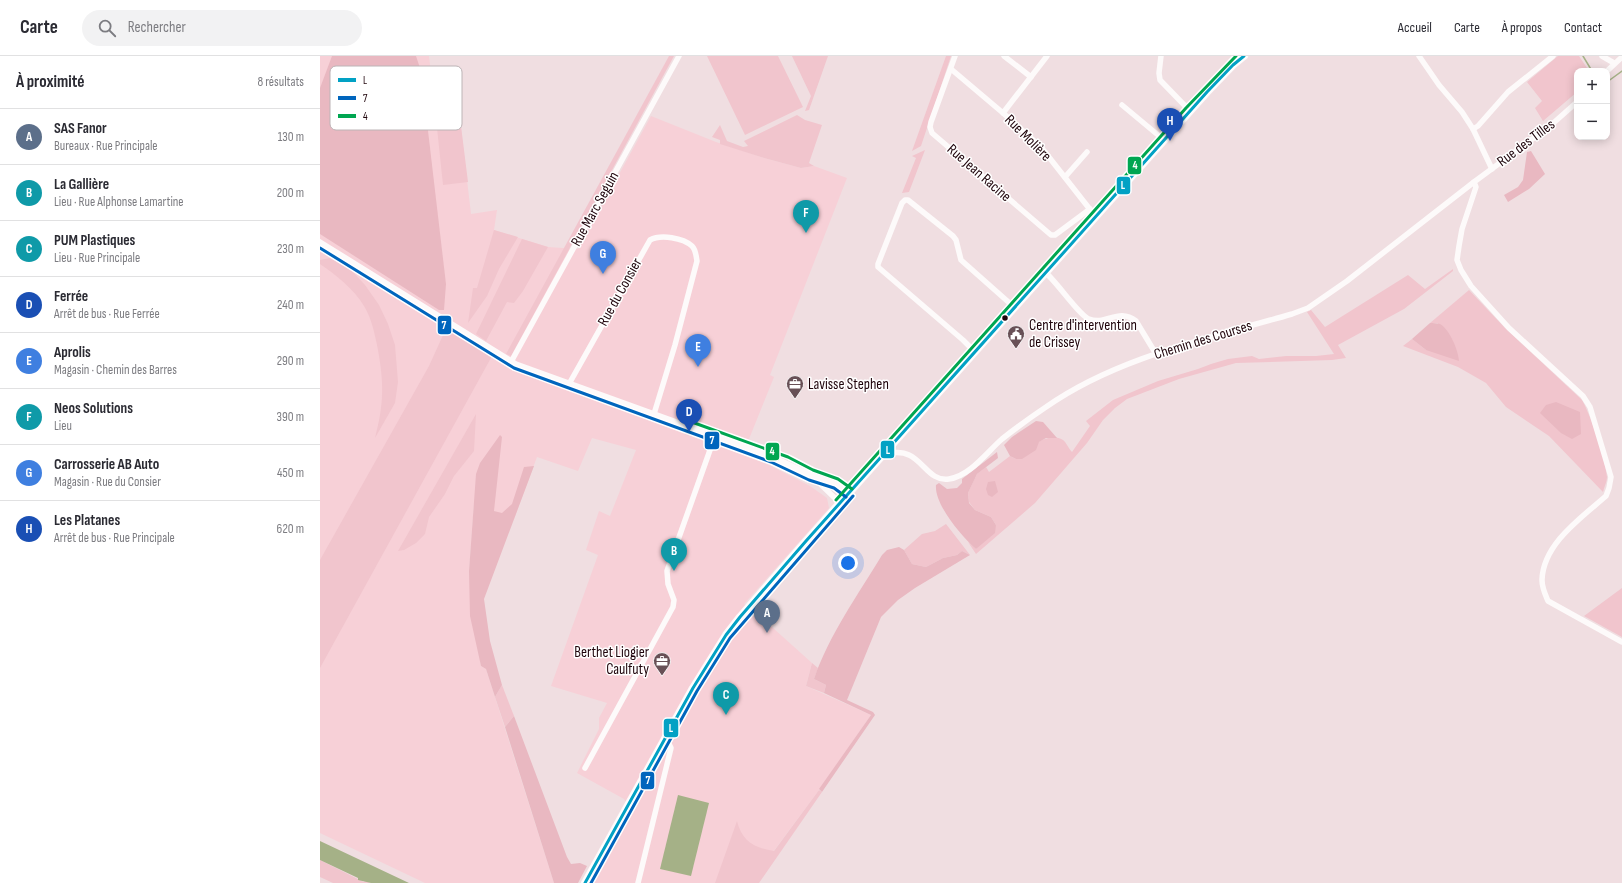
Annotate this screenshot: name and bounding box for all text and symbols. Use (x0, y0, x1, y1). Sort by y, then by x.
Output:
search box (82, 10, 362, 46)
text: Carte (20, 16, 58, 39)
icon: search (96, 17, 118, 39)
text: Rechercher (128, 18, 186, 37)
text: Accueil (1398, 19, 1432, 36)
text: Carte (1454, 19, 1480, 36)
text: À propos (1502, 19, 1542, 36)
text: Contact (1564, 19, 1602, 36)
legend (330, 66, 462, 130)
map controls (1574, 68, 1610, 140)
button: + (1574, 68, 1610, 104)
text: À proximité (16, 72, 84, 92)
text: 8 résultats (258, 74, 304, 90)
text: L (363, 74, 367, 87)
text: 7 (363, 92, 368, 105)
button: − (1574, 104, 1610, 140)
pin: H (1157, 108, 1183, 141)
text: 4 (363, 110, 368, 123)
street label: Rue Molière (1001, 111, 1055, 165)
street label: Rue des Tilles (1493, 115, 1559, 171)
text: SAS Fanor (54, 119, 107, 138)
text: A (26, 129, 32, 145)
text: 130 m (278, 129, 304, 145)
text: Bureaux · Rue Principale (54, 138, 158, 154)
street label: Rue Jean Racine (943, 140, 1015, 206)
line badge: 4 (1127, 156, 1142, 175)
text: 4 (1132, 159, 1138, 172)
street label: Rue Marc Seguin (567, 168, 623, 250)
text: La Gallière (54, 175, 109, 194)
line badge: L (1116, 176, 1131, 195)
text: L (1121, 179, 1126, 192)
text: B (26, 185, 32, 201)
text: 200 m (277, 185, 304, 201)
text: Lieu · Rue Alphonse Lamartine (54, 194, 184, 210)
pin: F (793, 200, 819, 233)
text: PUM Plastiques (54, 231, 135, 250)
text: C (26, 241, 32, 257)
text: 230 m (277, 241, 304, 257)
pin: G (590, 241, 616, 274)
text: Lieu · Rue Principale (54, 250, 140, 266)
street label: Rue du Consier (594, 254, 647, 329)
text: Ferrée (54, 287, 88, 306)
text: D (26, 297, 32, 313)
text: 240 m (277, 297, 304, 313)
text: Arrêt de bus · Rue Ferrée (54, 306, 160, 322)
unlabelled marker (1000, 313, 1010, 323)
line badge: 7 (437, 315, 452, 335)
place label: Centre d'intervention de Crissey (1029, 316, 1137, 352)
street label: Chemin des Courses (1152, 316, 1254, 364)
text: 7 (442, 319, 447, 332)
public building icon: Centre d'intervention de Crissey (1006, 324, 1026, 349)
pin: E (685, 334, 711, 367)
text: Aprolis (54, 343, 91, 362)
text: E (26, 353, 32, 369)
text: 290 m (277, 353, 304, 369)
text: Magasin · Chemin des Barres (54, 362, 177, 378)
office icon: Lavisse Stephen (785, 374, 805, 399)
place label: Lavisse Stephen (808, 375, 889, 394)
text: Neos Solutions (54, 399, 133, 418)
pin: D (676, 399, 702, 432)
text: F (26, 409, 32, 425)
text: 390 m (277, 409, 304, 425)
text: Lieu (54, 418, 72, 434)
line badge: 7 (704, 431, 720, 450)
text: 7 (710, 434, 715, 447)
line badge: L (880, 440, 895, 459)
line badge: 4 (765, 442, 780, 461)
text: L (886, 444, 891, 457)
text: 4 (769, 445, 775, 458)
text: Carrosserie AB Auto (54, 455, 159, 474)
text: G (26, 465, 32, 481)
text: 450 m (277, 465, 304, 481)
text: Magasin · Rue du Consier (54, 474, 161, 490)
text: Les Platanes (54, 511, 120, 530)
text: H (26, 521, 32, 537)
text: 620 m (277, 521, 304, 537)
text: Arrêt de bus · Rue Principale (54, 530, 175, 546)
pin: B (661, 538, 687, 571)
your location (838, 553, 858, 573)
pin: A (754, 600, 780, 633)
place label: Berthet Liogier Caulfuty (574, 643, 650, 679)
office icon: Berthet Liogier Caulfuty (652, 651, 672, 676)
pin: C (713, 682, 739, 715)
line badge: L (663, 718, 679, 738)
text: L (669, 722, 674, 735)
line badge: 7 (640, 771, 655, 790)
text: 7 (646, 774, 651, 787)

